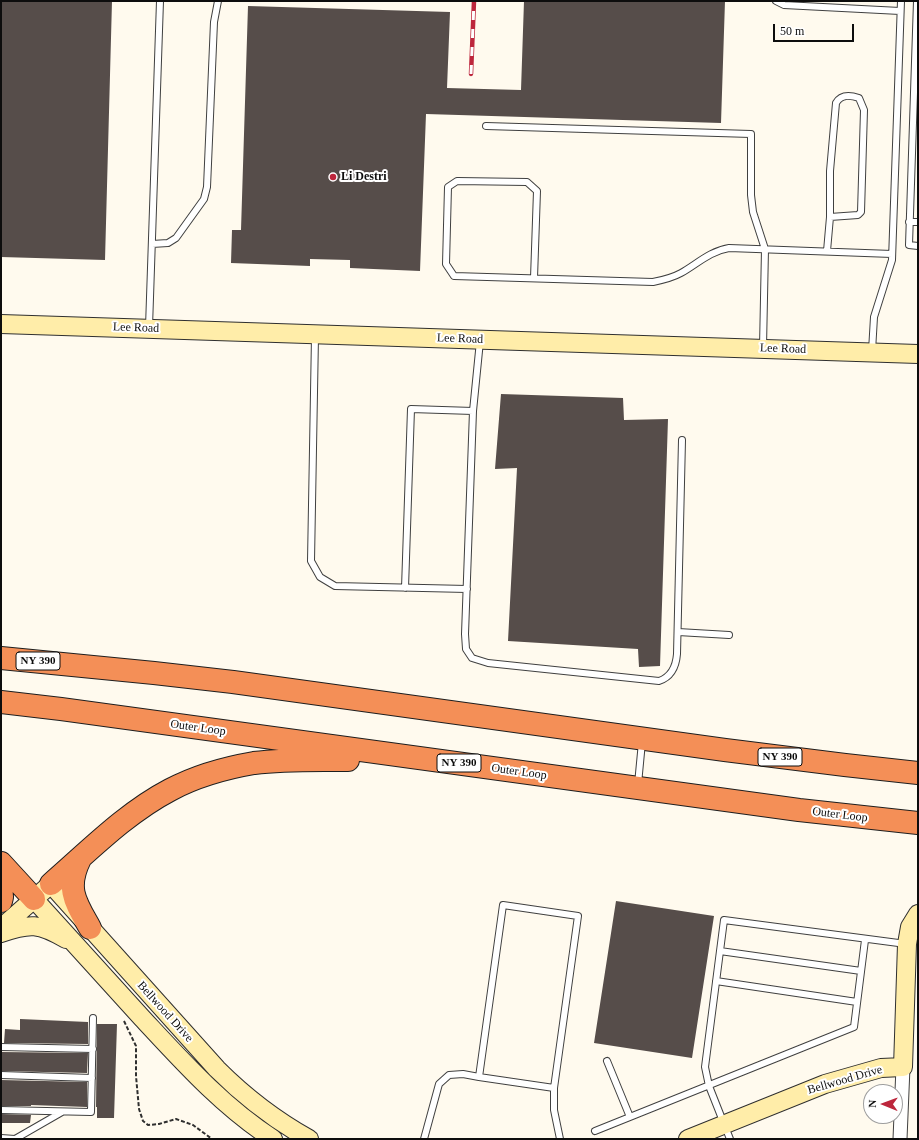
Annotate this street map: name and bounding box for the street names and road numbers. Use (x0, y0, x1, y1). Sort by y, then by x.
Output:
street label: Lee Road (113, 320, 159, 336)
street label: Lee Road (437, 331, 483, 347)
street label: Lee Road (760, 341, 806, 357)
road number: NY 390 (16, 652, 60, 670)
street label: Outer Loop (169, 717, 227, 739)
road number: NY 390 (758, 748, 802, 766)
road number: NY 390 (437, 754, 481, 772)
street label: Outer Loop (490, 761, 548, 783)
street label: Outer Loop (812, 804, 868, 826)
street label: Bellwood Drive (134, 979, 196, 1045)
street label: Bellwood Drive (806, 1062, 884, 1098)

